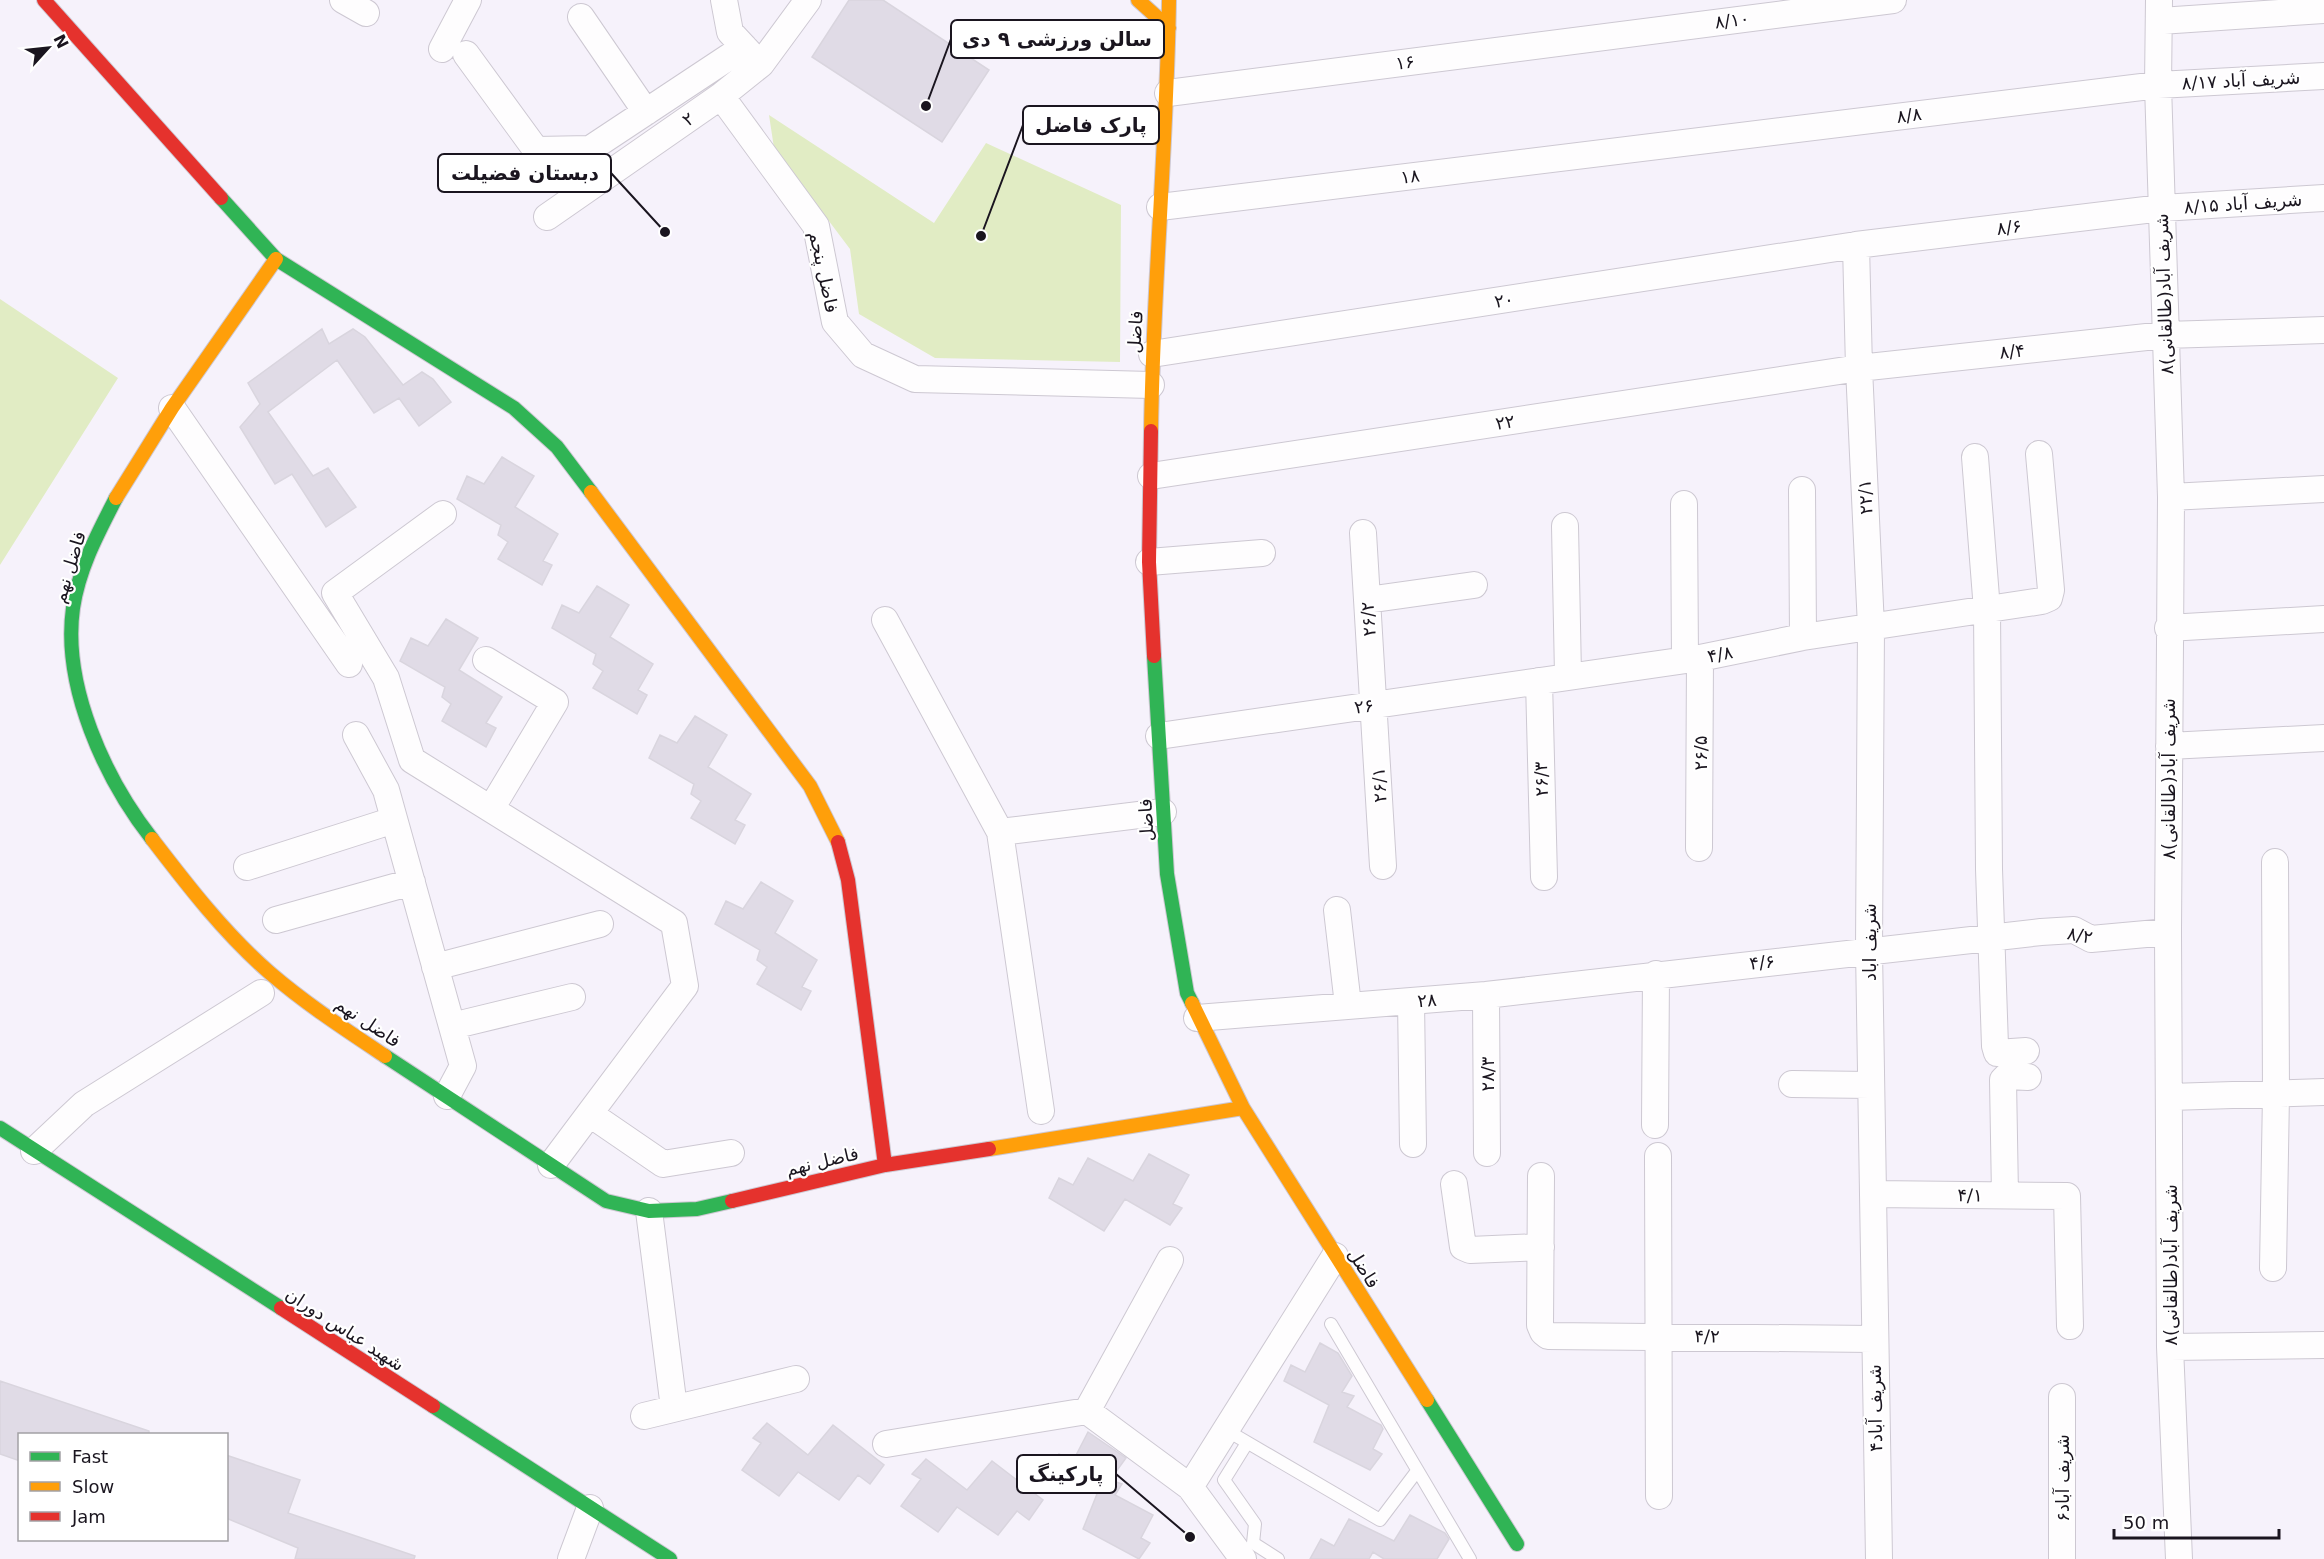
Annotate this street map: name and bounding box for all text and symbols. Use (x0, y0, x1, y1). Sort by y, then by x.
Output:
street label: ۸/۱۰ (1713, 7, 1751, 33)
north arrow (18, 18, 78, 78)
callout: سالن ورزشی ۹ دی (951, 20, 1164, 58)
text: سالن ورزشی ۹ دی (962, 27, 1152, 51)
text: N (49, 31, 72, 52)
street label: ۱۶ (1394, 50, 1416, 74)
street label: شریف آباد ۸/۱۷ (2181, 65, 2301, 95)
street label: ۸/۸ (1895, 103, 1923, 127)
callout: پارک فاضل (1023, 106, 1159, 144)
street label: ۲ (678, 108, 698, 130)
text: پارک فاضل (1035, 113, 1147, 138)
callout: دبستان فضیلت (438, 154, 611, 192)
text: دبستان فضیلت (451, 161, 599, 185)
street label: ۱۸ (1399, 164, 1421, 188)
street label: شریف آباد ۸/۱۵ (2183, 187, 2303, 219)
street label: ۸شریف آباد(طالقانی) (2150, 213, 2178, 375)
street label: ۸/۶ (1995, 215, 2023, 239)
street label: فاضل پنجم (804, 229, 843, 315)
street label: ۲۰ (1493, 288, 1515, 312)
street label: فاضل (1123, 310, 1147, 354)
street label: ۸/۴ (1998, 339, 2026, 363)
street label: ۲۲ (1494, 410, 1516, 434)
street label: ۲۲/۱ (1854, 479, 1876, 515)
street label: فاضل نهم (48, 529, 91, 606)
street label: ۲۶/۲ (1356, 601, 1380, 637)
street label: ۴/۸ (1706, 641, 1735, 667)
street label: ۲۶ (1353, 694, 1375, 718)
street label: ۸شریف آباد(طالقانی) (2157, 698, 2180, 860)
street label: ۲۶/۵ (1690, 735, 1711, 771)
street label: ۲۶/۳ (1530, 761, 1552, 797)
street label: ۲۶/۱ (1368, 767, 1390, 803)
street label: فاضل (1134, 798, 1158, 842)
street label: شریف اباد (1859, 903, 1881, 981)
street label: ۸/۲ (2066, 922, 2094, 948)
street label: ۴/۶ (1748, 950, 1776, 974)
street label: ۲۸ (1417, 989, 1438, 1011)
street label: فاضل نهم (331, 993, 405, 1052)
street label: ۲۸/۳ (1477, 1056, 1498, 1092)
street label: فاضل نهم (784, 1142, 861, 1181)
street label: ۴/۱ (1957, 1184, 1983, 1206)
street label: ۸شریف آباد(طالقانی) (2159, 1184, 2182, 1346)
street label: فاضل (1344, 1244, 1384, 1292)
street label: شهید عباس دوران (281, 1283, 408, 1376)
street label: ۴/۲ (1694, 1325, 1720, 1347)
street label: ۴شریف آباد (1863, 1364, 1887, 1452)
legend (18, 1433, 228, 1541)
street label: شریف آباد۶ (2051, 1434, 2074, 1522)
text: Fast (72, 1446, 108, 1467)
callout: پارکینگ (1017, 1455, 1116, 1493)
text: پارکینگ (1029, 1462, 1103, 1487)
text: Slow (72, 1476, 114, 1497)
scale bar (2114, 1502, 2279, 1540)
text: Jam (71, 1506, 106, 1527)
text: 50 m (2123, 1512, 2169, 1533)

